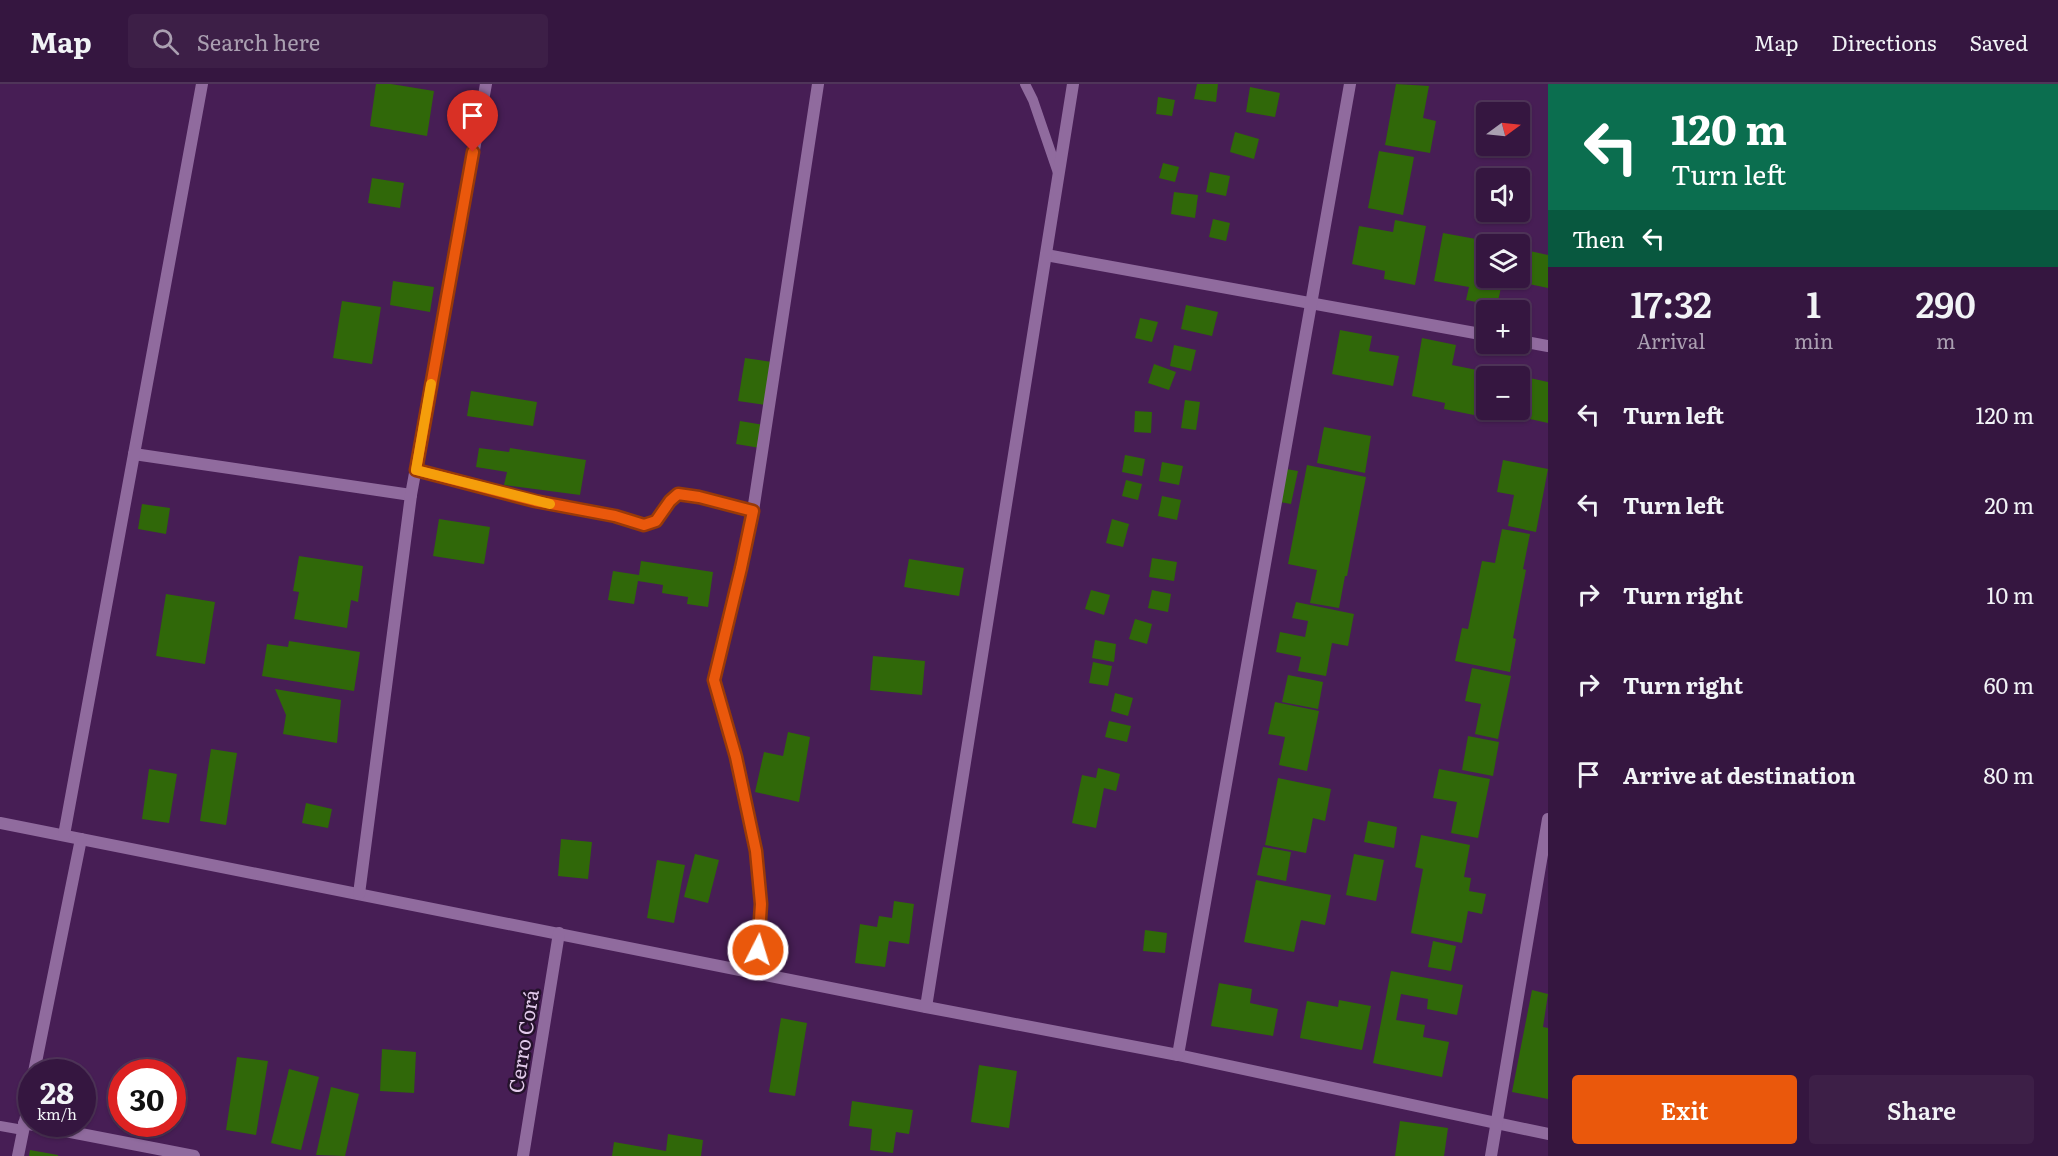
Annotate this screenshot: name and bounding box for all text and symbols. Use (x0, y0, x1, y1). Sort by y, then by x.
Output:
search box (128, 14, 548, 68)
text: Map (30, 20, 92, 62)
icon: search (149, 25, 182, 58)
text: Search here (197, 25, 320, 58)
text: Map (1754, 26, 1799, 57)
text: Directions (1832, 26, 1937, 57)
text: Saved (1970, 26, 2028, 57)
pin (447, 90, 498, 152)
text: 120 m (1671, 96, 1787, 158)
icon: arrive (456, 99, 489, 132)
north arrow (1476, 102, 1530, 156)
map controls (1476, 102, 1530, 420)
icon: left (1572, 108, 1650, 186)
text: Turn left (1671, 153, 1786, 193)
button: sound (1476, 168, 1530, 222)
text: Then (1572, 222, 1625, 255)
icon: left (1637, 222, 1670, 255)
button: layers (1476, 234, 1530, 288)
text: 17:32 (1630, 276, 1712, 329)
text: 1 (1806, 276, 1821, 329)
text: 290 (1915, 276, 1976, 329)
button: + (1476, 300, 1530, 354)
text: Arrival (1637, 325, 1705, 355)
text: min (1794, 325, 1833, 355)
text: m (1936, 325, 1955, 355)
button: − (1476, 366, 1530, 420)
icon: left (1572, 398, 1605, 431)
text: Turn left (1623, 398, 1724, 431)
text: 120 m (1975, 398, 2034, 431)
icon: left (1572, 488, 1605, 521)
text: Turn left (1623, 488, 1724, 521)
text: 20 m (1984, 488, 2034, 521)
icon: right (1572, 578, 1605, 611)
text: Turn right (1623, 578, 1743, 611)
text: 10 m (1987, 578, 2034, 611)
icon: right (1572, 668, 1605, 701)
text: Turn right (1623, 668, 1743, 701)
text: 60 m (1984, 668, 2034, 701)
icon: arrive (1572, 758, 1605, 791)
text: Arrive at destination (1623, 758, 1856, 791)
text: 80 m (1983, 758, 2034, 791)
position arrow (726, 918, 790, 982)
street label: Cerro Corá (499, 987, 545, 1095)
speed limit sign: 30 (108, 1059, 186, 1137)
text: 28 (40, 1069, 74, 1113)
button: Exit (1572, 1075, 1797, 1144)
button: Share (1809, 1075, 2034, 1144)
text: km/h (37, 1102, 77, 1125)

